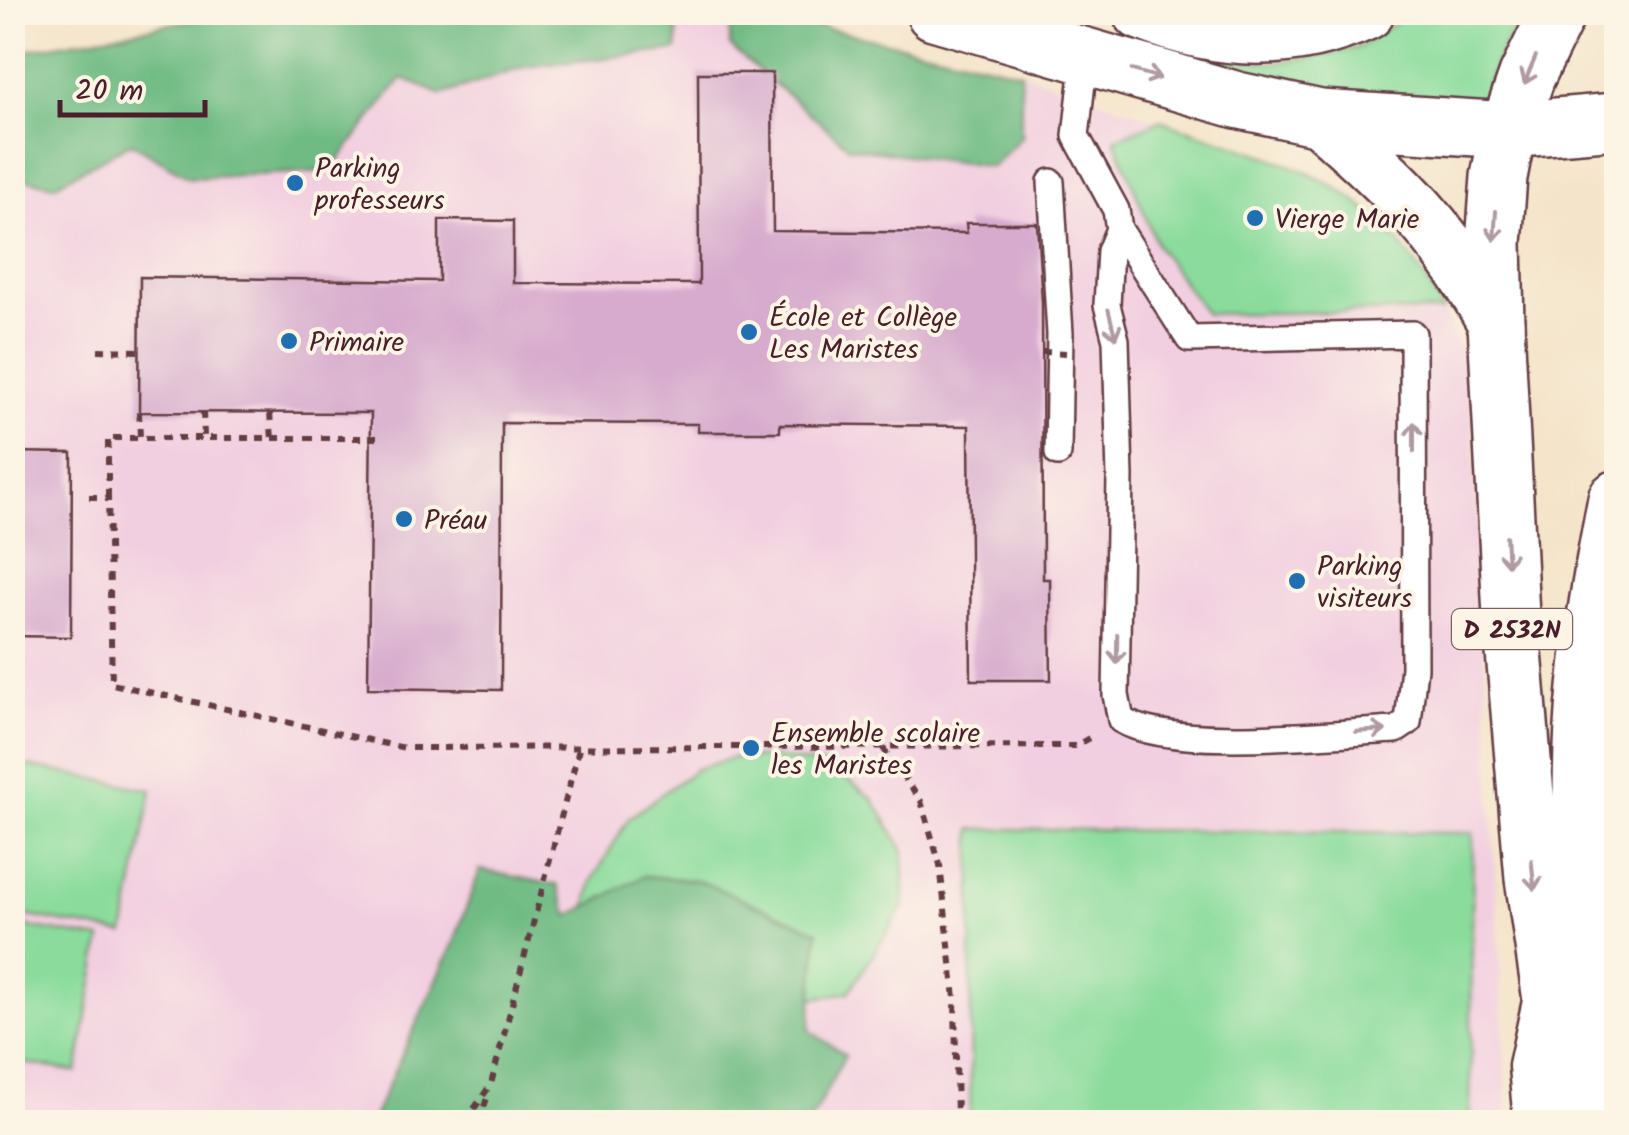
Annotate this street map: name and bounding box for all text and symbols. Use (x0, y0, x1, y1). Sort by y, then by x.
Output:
one-way arrow (1520, 54, 1538, 85)
scale bar (60, 55, 205, 117)
one-way arrow (1129, 66, 1161, 84)
text: 20 m (75, 68, 143, 116)
place label: Parking professeurs (313, 147, 445, 224)
marker: Parking professeurs (284, 172, 306, 194)
place label: Vierge Marie (1275, 198, 1420, 243)
marker: Vierge Marie (1244, 207, 1266, 229)
one-way arrow (1485, 210, 1504, 242)
place label: École et Collège Les Maristes (769, 296, 958, 373)
one-way arrow (1104, 307, 1122, 339)
place label: Primaire (309, 321, 404, 366)
marker: École et Collège Les Maristes (738, 321, 760, 343)
marker: Primaire (278, 330, 300, 352)
one-way arrow (1404, 422, 1423, 454)
place label: Préau (424, 499, 487, 544)
marker: Préau (393, 508, 415, 530)
one-way arrow (1498, 534, 1517, 566)
place label: Parking visiteurs (1317, 545, 1412, 622)
marker: Parking visiteurs (1286, 570, 1308, 592)
road number: D 2532N (1452, 609, 1572, 649)
one-way arrow (1107, 632, 1126, 664)
place label: Ensemble scolaire les Maristes (771, 712, 981, 789)
one-way arrow (1354, 721, 1386, 740)
marker: Ensemble scolaire les Maristes (740, 737, 762, 759)
one-way arrow (1524, 858, 1543, 890)

